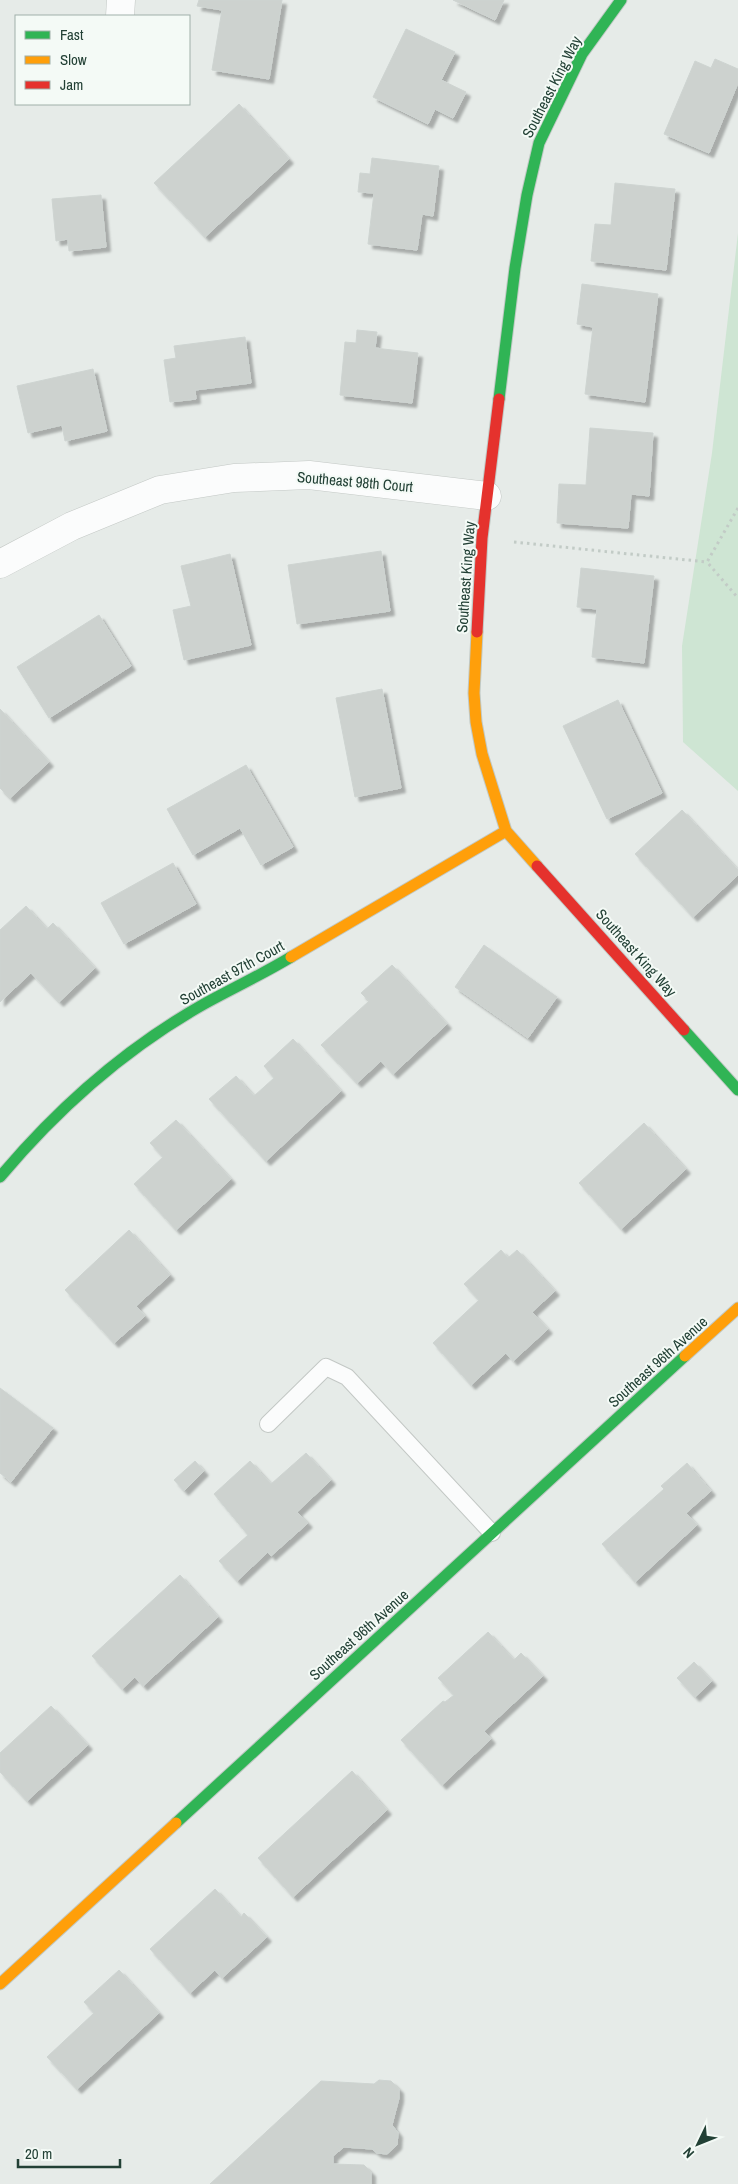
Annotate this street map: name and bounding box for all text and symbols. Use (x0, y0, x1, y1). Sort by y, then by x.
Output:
legend (15, 15, 190, 105)
text: Fast (60, 24, 84, 45)
street label: Southeast King Way (517, 31, 587, 141)
text: Slow (60, 49, 87, 70)
text: Jam (60, 74, 83, 95)
street label: Southeast 98th Court (296, 466, 414, 497)
street label: Southeast King Way (451, 520, 480, 633)
street label: Southeast King Way (591, 904, 682, 1002)
street label: Southeast 97th Court (176, 935, 288, 1010)
street label: Southeast 96th Avenue (603, 1311, 712, 1412)
street label: Southeast 96th Avenue (304, 1584, 413, 1685)
north arrow (673, 2119, 723, 2169)
scale bar (18, 2136, 120, 2168)
text: 20 m (25, 2143, 52, 2164)
text: N (679, 2144, 698, 2162)

